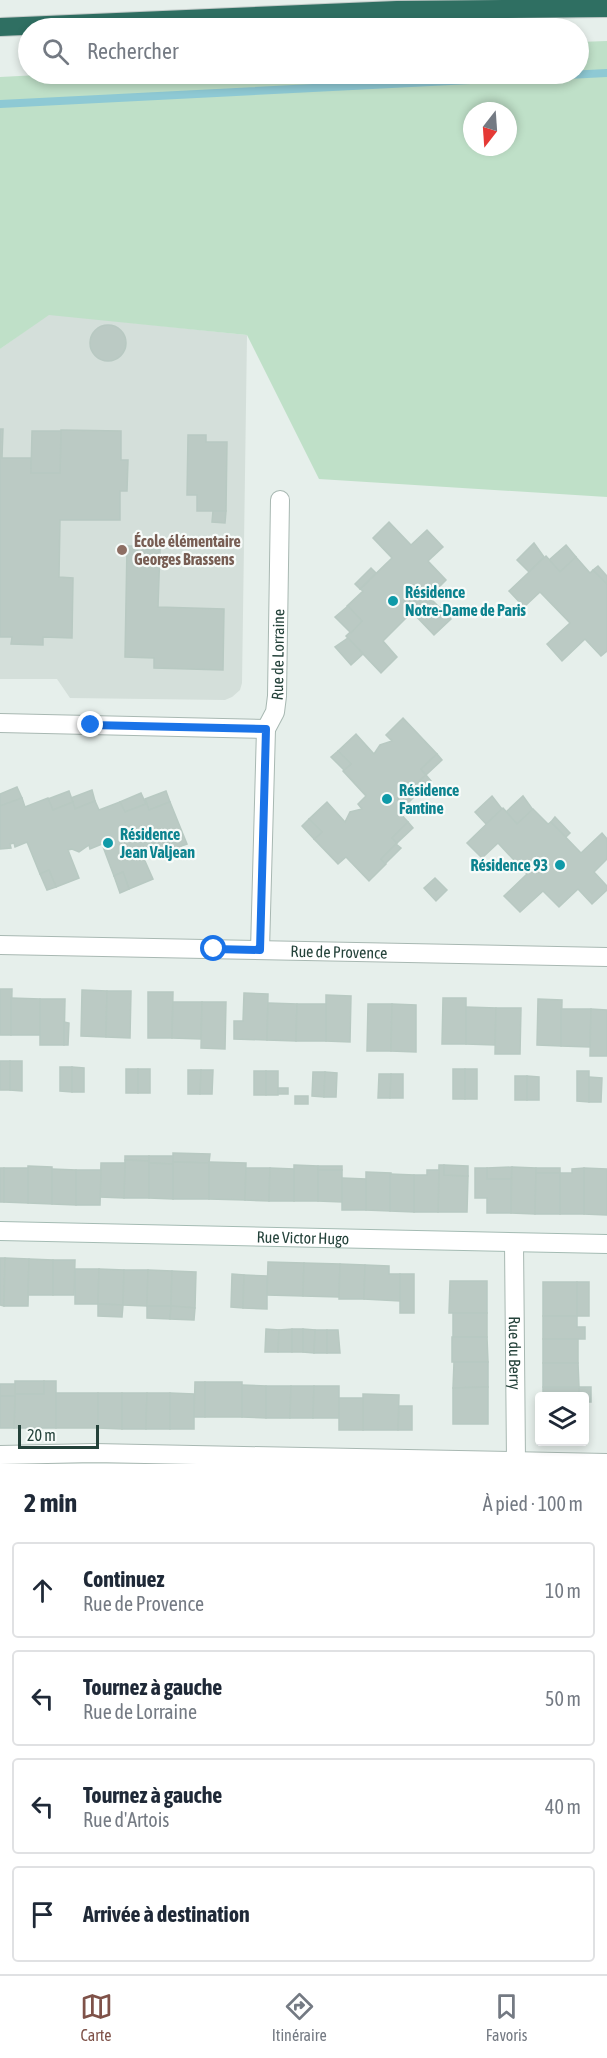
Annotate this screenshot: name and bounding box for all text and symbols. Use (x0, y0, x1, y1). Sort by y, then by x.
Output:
search box (18, 18, 589, 84)
icon: search (39, 35, 72, 68)
text: Rechercher (87, 38, 178, 64)
north arrow (463, 102, 517, 156)
place label: École élémentaire Georges Brassens (134, 532, 241, 568)
marker: École élémentaire Georges Brassens (115, 543, 129, 557)
place label: Résidence Notre-Dame de Paris (405, 583, 526, 619)
marker: Résidence Notre-Dame de Paris (386, 594, 400, 608)
street label: Rue de Lorraine (268, 609, 287, 701)
route end (77, 711, 103, 737)
place label: Résidence Fantine (399, 781, 459, 817)
marker: Résidence Fantine (380, 792, 394, 806)
place label: Résidence Jean Valjean (119, 825, 195, 861)
marker: Résidence Jean Valjean (101, 836, 115, 850)
place label: Résidence 93 (470, 856, 548, 874)
marker: Résidence 93 (553, 858, 567, 872)
route start (200, 935, 226, 961)
street label: Rue de Provence (290, 942, 388, 962)
street label: Rue Victor Hugo (256, 1227, 349, 1248)
street label: Rue du Berry (505, 1316, 524, 1390)
map controls (535, 1392, 589, 1446)
button: layers (535, 1392, 589, 1446)
scale bar (18, 1422, 99, 1450)
text: 20 m (27, 1426, 56, 1444)
text: 2 min (24, 1488, 77, 1518)
text: À pied · 100 m (483, 1492, 583, 1515)
text: Continuez (83, 1566, 165, 1592)
icon: ahead (26, 1574, 59, 1607)
text: 10 m (545, 1579, 581, 1602)
text: Rue de Provence (83, 1592, 204, 1615)
text: Tournez à gauche (83, 1674, 222, 1700)
icon: left (26, 1682, 59, 1715)
text: 50 m (545, 1687, 581, 1710)
text: Rue de Lorraine (83, 1700, 197, 1723)
text: Tournez à gauche (83, 1782, 222, 1808)
icon: left (26, 1790, 59, 1823)
text: 40 m (545, 1795, 581, 1818)
text: Rue d'Artois (83, 1808, 169, 1831)
icon: arrive (26, 1898, 59, 1931)
text: Arrivée à destination (83, 1901, 250, 1927)
tab: Carte (80, 1990, 113, 2044)
tab: Itinéraire (272, 1990, 327, 2044)
tab: Favoris (486, 1990, 527, 2044)

